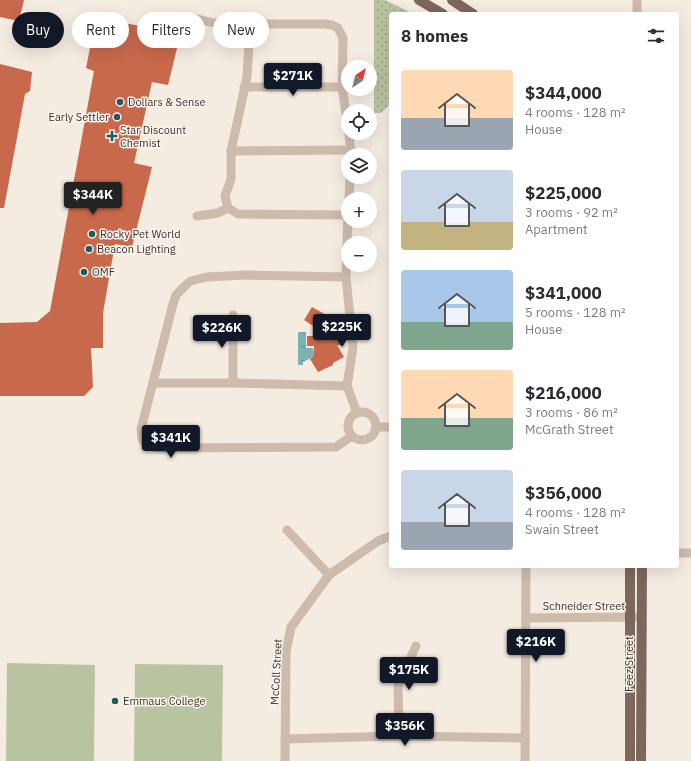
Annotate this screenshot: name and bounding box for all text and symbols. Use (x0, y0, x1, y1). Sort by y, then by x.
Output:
chip: Buy (12, 12, 64, 48)
chip: Rent (72, 12, 129, 48)
chip: Filters (137, 12, 205, 48)
chip: New (213, 12, 269, 48)
text: 8 homes (401, 25, 468, 47)
icon: filters (645, 25, 667, 47)
north arrow (341, 60, 377, 96)
map controls (341, 60, 377, 272)
pin: $271K (265, 63, 321, 97)
text: $271K (273, 67, 313, 84)
text: $344,000 (525, 82, 602, 104)
icon: home (433, 86, 481, 134)
place label: Dollars & Sense (128, 95, 206, 109)
marker: Dollars & Sense (115, 97, 125, 107)
button: locate (341, 104, 377, 140)
text: 4 rooms · 128 m² (525, 104, 626, 121)
place label: Early Settler (49, 110, 109, 124)
marker: Early Settler (112, 112, 122, 122)
text: House (525, 121, 562, 138)
place label: Star Discount Chemist (120, 123, 186, 150)
marker: Star Discount Chemist (107, 131, 117, 141)
button: layers (341, 148, 377, 184)
pin: $344K (65, 182, 121, 216)
text: $225,000 (525, 182, 602, 204)
text: $344K (73, 186, 113, 203)
icon: home (433, 186, 481, 234)
button: + (341, 192, 377, 228)
text: 3 rooms · 92 m² (525, 204, 618, 221)
text: Apartment (525, 221, 588, 238)
place label: Rocky Pet World (100, 227, 181, 241)
marker: Rocky Pet World (87, 229, 97, 239)
button: − (341, 236, 377, 272)
place label: Beacon Lighting (97, 242, 176, 256)
marker: Beacon Lighting (84, 244, 94, 254)
place label: OMF (92, 265, 115, 279)
marker: OMF (79, 267, 89, 277)
text: $341,000 (525, 282, 602, 304)
icon: home (433, 286, 481, 334)
text: 5 rooms · 128 m² (525, 304, 626, 321)
pin: $225K (314, 314, 370, 348)
pin: $226K (194, 315, 250, 349)
text: $225K (322, 318, 362, 335)
text: $226K (202, 319, 242, 336)
text: House (525, 321, 562, 338)
text: $216,000 (525, 382, 602, 404)
icon: home (433, 386, 481, 434)
text: 3 rooms · 86 m² (525, 404, 618, 421)
text: McGrath Street (525, 421, 613, 438)
pin: $341K (143, 425, 199, 459)
text: $341K (151, 429, 191, 446)
text: $356,000 (525, 482, 602, 504)
icon: home (433, 486, 481, 534)
text: 4 rooms · 128 m² (525, 504, 626, 521)
text: Swain Street (525, 521, 599, 538)
street label: Schneider Street (543, 599, 625, 613)
pin: $216K (508, 629, 564, 663)
text: $216K (516, 633, 556, 650)
street label: Feez Street (622, 636, 636, 692)
street label: McColl Street (267, 638, 285, 705)
pin: $175K (381, 657, 437, 691)
text: $175K (389, 661, 429, 678)
place label: Emmaus College (123, 694, 205, 708)
marker: Emmaus College (110, 696, 120, 706)
pin: $356K (377, 713, 433, 747)
text: $356K (385, 717, 425, 734)

